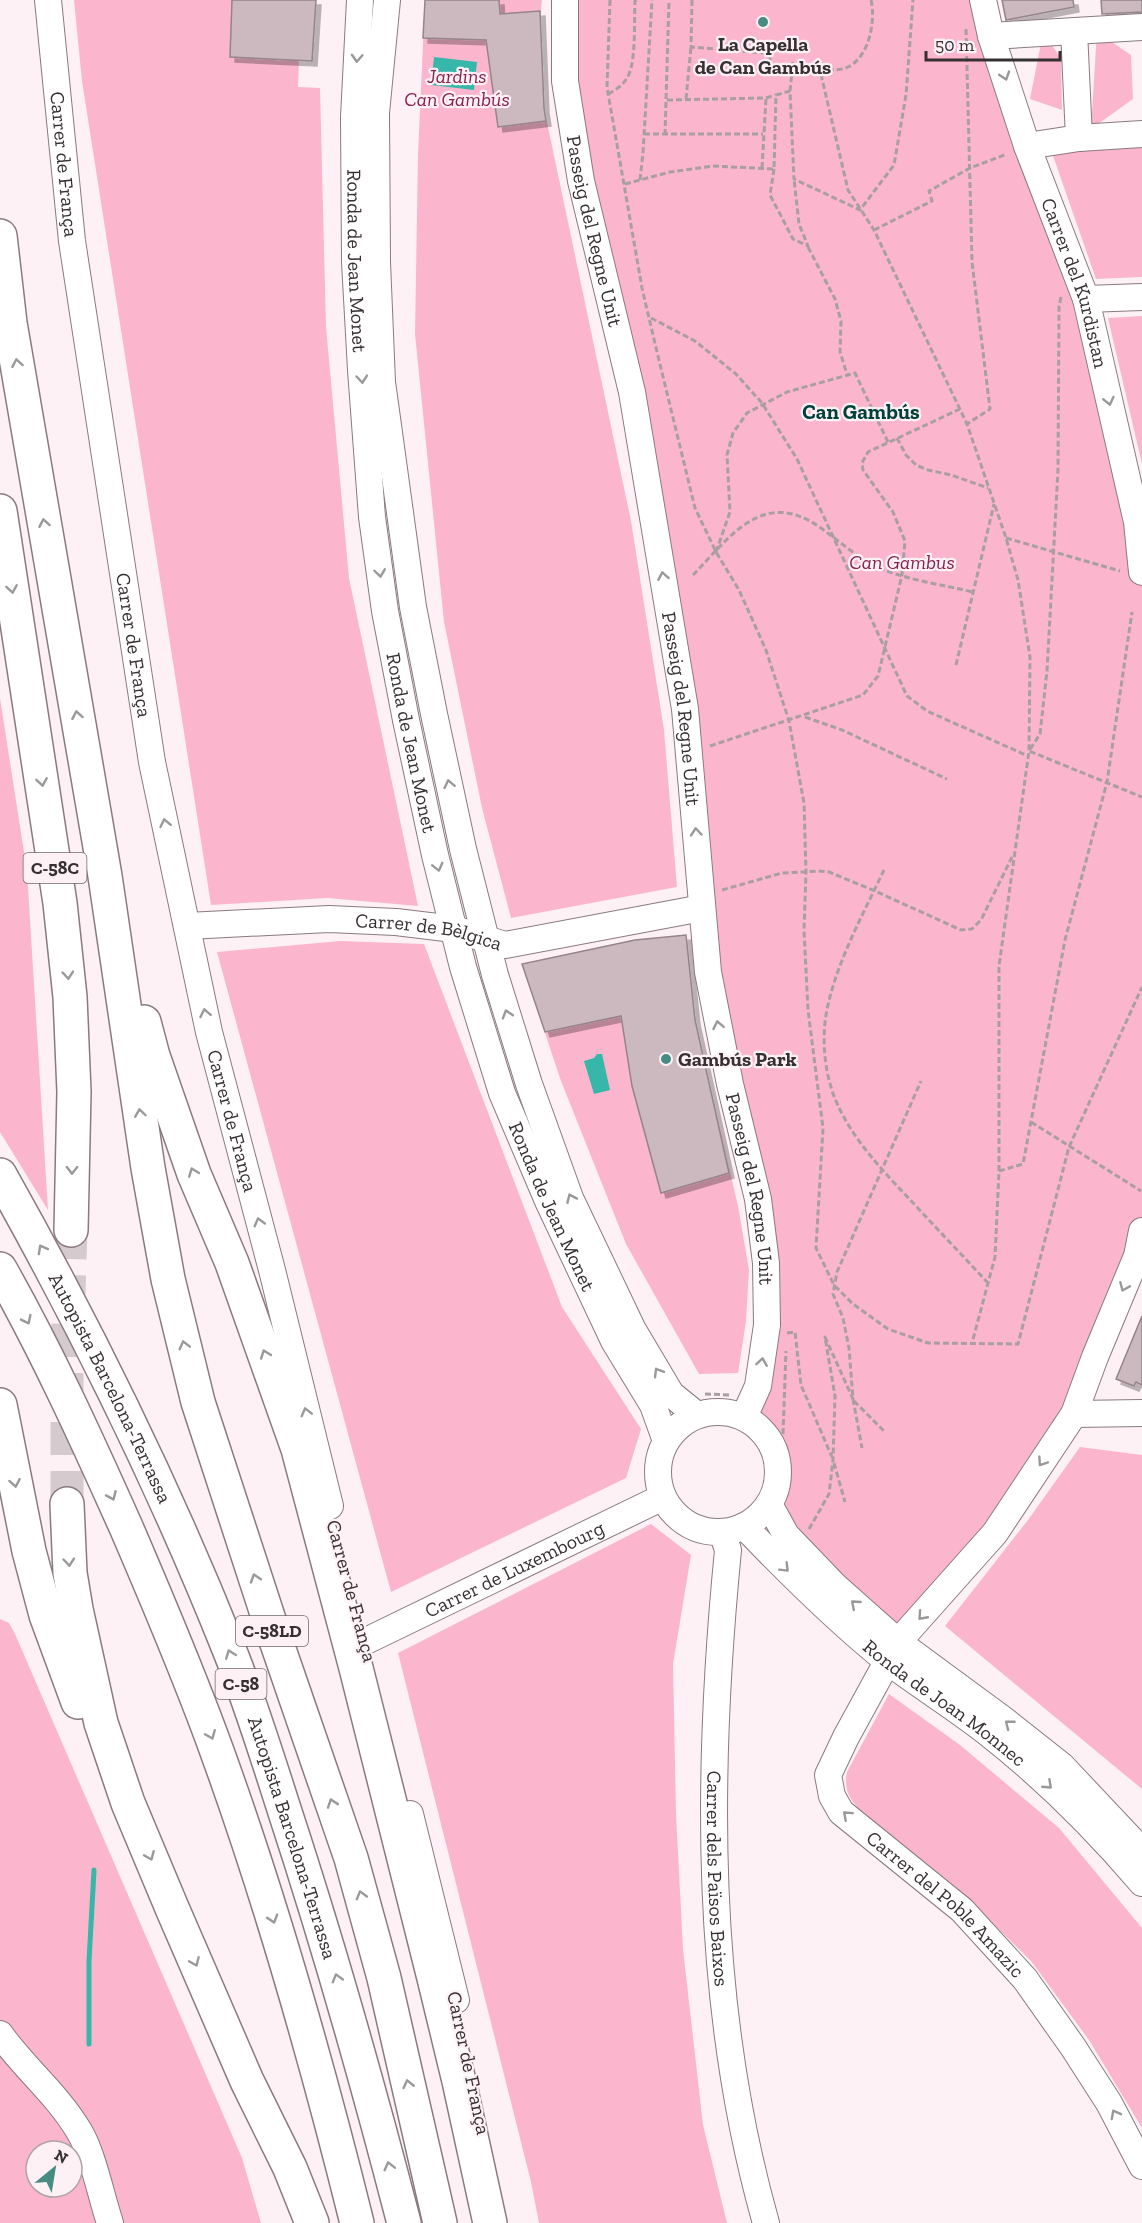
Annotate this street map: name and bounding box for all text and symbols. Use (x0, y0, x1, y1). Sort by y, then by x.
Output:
marker: La Capella de Can Gambús (756, 15, 770, 29)
scale bar (926, 24, 1060, 62)
place label: La Capella de Can Gambús (695, 32, 831, 79)
text: 50 m (935, 34, 975, 56)
one-way arrow (350, 54, 363, 63)
park label: Jardins Can Gambús (404, 64, 510, 111)
one-way arrow (997, 71, 1010, 81)
street label: Carrer de França (45, 90, 84, 238)
street label: Passeig del Regne Unit (562, 134, 628, 330)
street label: Ronda de Jean Monet (342, 169, 372, 353)
street label: Carrer del Kurdistan (1036, 194, 1114, 371)
one-way arrow (11, 359, 24, 369)
one-way arrow (355, 375, 368, 384)
one-way arrow (1102, 396, 1115, 406)
district label: Can Gambús (802, 399, 920, 424)
one-way arrow (38, 518, 51, 528)
park label: Can Gambus (849, 550, 955, 574)
one-way arrow (373, 569, 386, 578)
street label: Carrer de França (111, 571, 157, 719)
one-way arrow (657, 571, 669, 581)
one-way arrow (6, 584, 18, 594)
street label: Passeig del Regne Unit (657, 610, 705, 807)
street label: Ronda de Jean Monet (381, 651, 442, 835)
one-way arrow (71, 710, 84, 720)
one-way arrow (36, 777, 48, 786)
one-way arrow (443, 779, 456, 789)
one-way arrow (159, 818, 172, 828)
one-way arrow (690, 827, 703, 836)
road number: C-58C (23, 853, 86, 883)
one-way arrow (431, 862, 444, 872)
street label: Carrer de Bèlgica (355, 908, 505, 955)
one-way arrow (61, 971, 74, 980)
one-way arrow (199, 1009, 212, 1019)
one-way arrow (502, 1009, 515, 1020)
one-way arrow (712, 1021, 725, 1031)
street label: Carrer de França (202, 1047, 263, 1195)
place label: Gambús Park (678, 1047, 797, 1071)
marker: Gambús Park (659, 1052, 673, 1066)
street label: Passeig del Regne Unit (721, 1090, 778, 1286)
one-way arrow (134, 1108, 146, 1117)
street label: Ronda de Jean Monet (504, 1118, 601, 1295)
one-way arrow (66, 1165, 78, 1174)
one-way arrow (188, 1167, 201, 1178)
one-way arrow (566, 1193, 578, 1204)
one-way arrow (254, 1218, 266, 1228)
one-way arrow (37, 1245, 49, 1255)
street label: Autopista Barcelona-Terrassa (44, 1269, 177, 1507)
one-way arrow (1119, 1281, 1131, 1292)
one-way arrow (20, 1314, 32, 1325)
one-way arrow (179, 1341, 192, 1351)
one-way arrow (259, 1349, 272, 1360)
one-way arrow (755, 1357, 767, 1366)
one-way arrow (653, 1368, 665, 1378)
one-way arrow (301, 1407, 314, 1417)
one-way arrow (1038, 1456, 1049, 1467)
one-way arrow (8, 1478, 21, 1488)
one-way arrow (105, 1490, 117, 1501)
street label: Carrer de Luxembourg (421, 1515, 608, 1623)
street label: Carrer de França (322, 1517, 383, 1665)
one-way arrow (63, 1558, 76, 1567)
one-way arrow (778, 1560, 789, 1571)
one-way arrow (250, 1573, 263, 1584)
one-way arrow (852, 1600, 862, 1611)
one-way arrow (918, 1609, 929, 1619)
road number: C-58LD (236, 1616, 308, 1646)
street label: Ronda de Joan Monnec (858, 1634, 1031, 1771)
one-way arrow (225, 1649, 238, 1659)
road number: C-58 (216, 1669, 266, 1699)
street label: Autopista Barcelona-Terrassa (243, 1713, 342, 1962)
one-way arrow (1005, 1720, 1016, 1731)
one-way arrow (203, 1729, 216, 1739)
street label: Carrer dels Països Baixos (702, 1770, 734, 1987)
one-way arrow (1042, 1778, 1052, 1789)
one-way arrow (326, 1798, 339, 1809)
one-way arrow (843, 1811, 853, 1822)
street label: Carrer del Poble Amazic (862, 1826, 1030, 1982)
one-way arrow (143, 1849, 155, 1860)
one-way arrow (356, 1890, 368, 1901)
one-way arrow (266, 1913, 278, 1924)
one-way arrow (188, 1955, 200, 1966)
one-way arrow (332, 1973, 344, 1984)
street label: Carrer de França (442, 1989, 496, 2137)
one-way arrow (403, 2079, 416, 2089)
one-way arrow (1111, 2110, 1122, 2120)
north arrow (24, 2139, 84, 2199)
text: N (51, 2145, 71, 2168)
one-way arrow (384, 2161, 397, 2171)

